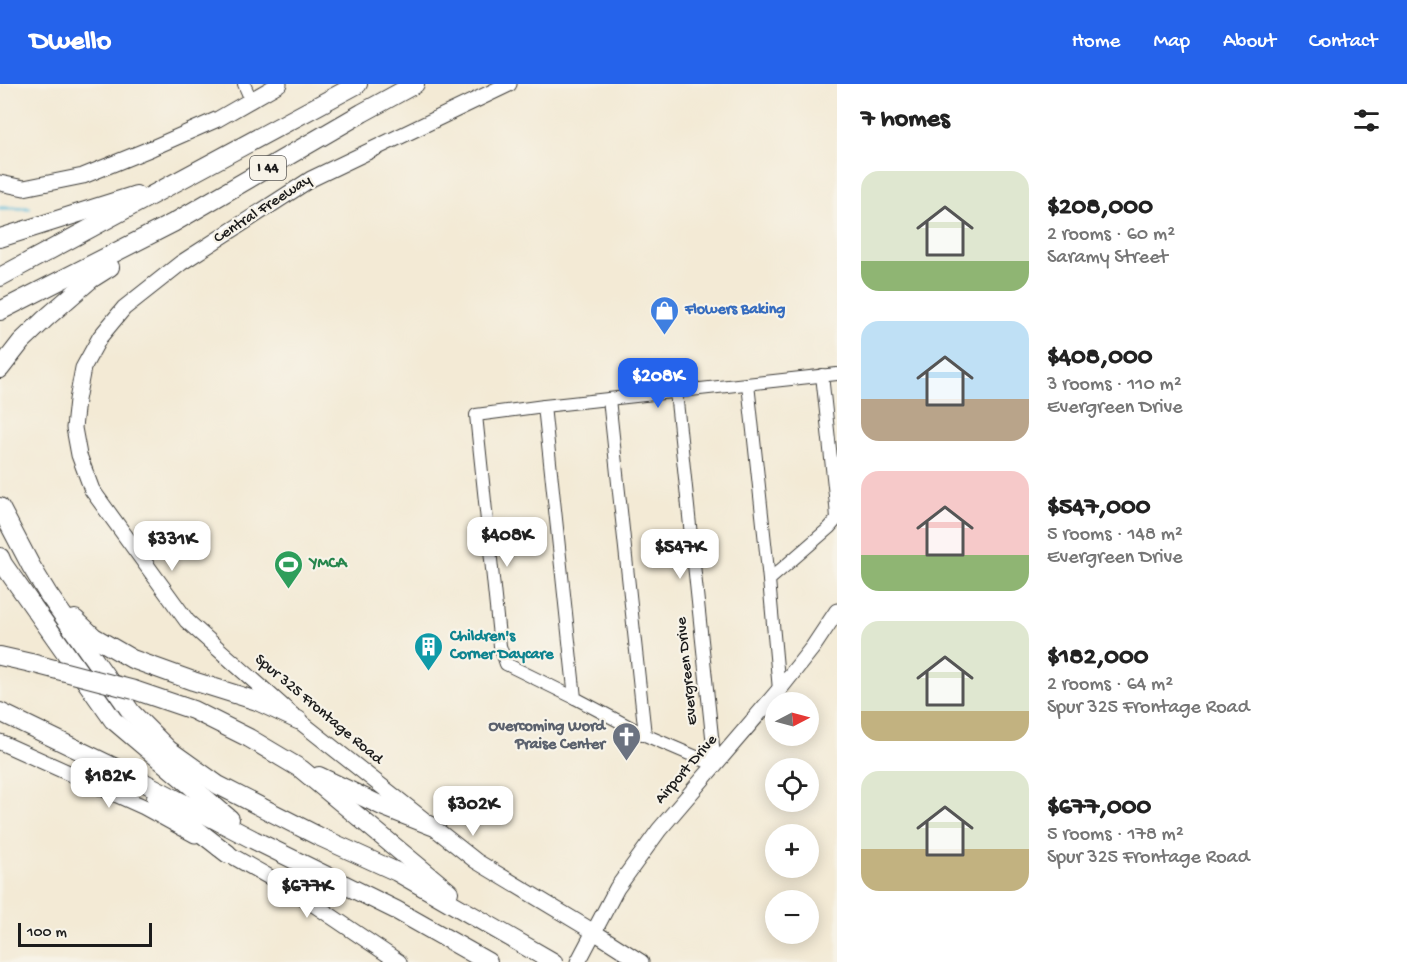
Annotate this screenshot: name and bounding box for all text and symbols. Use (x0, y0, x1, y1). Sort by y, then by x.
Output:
text: Dwello (30, 26, 111, 59)
text: Home (1072, 30, 1120, 55)
text: Map (1153, 30, 1190, 55)
text: About (1223, 30, 1276, 55)
text: Contact (1309, 30, 1377, 55)
icon: filters (1350, 104, 1383, 137)
text: 7 homes (861, 105, 950, 136)
road number: I 44 (250, 156, 286, 180)
street label: Central Freeway (211, 171, 315, 249)
text: $208,000 (1047, 193, 1153, 224)
icon: home (909, 195, 981, 267)
text: 2 rooms · 60 m² (1047, 224, 1175, 247)
text: Saramy Street (1047, 247, 1168, 270)
shop icon: Flowers Baking (648, 294, 680, 336)
place label: Flowers Baking (684, 301, 785, 320)
text: $408,000 (1047, 343, 1152, 374)
icon: home (909, 345, 981, 417)
pin: $208K (616, 358, 700, 409)
text: $208K (632, 366, 684, 389)
text: 3 rooms · 110 m² (1047, 374, 1182, 397)
text: Evergreen Drive (1047, 397, 1183, 420)
text: $547,000 (1047, 493, 1151, 524)
icon: home (909, 495, 981, 567)
pin: $408K (465, 517, 549, 568)
pin: $331K (130, 521, 214, 572)
text: 5 rooms · 148 m² (1047, 524, 1183, 547)
text: $408K (481, 525, 533, 548)
text: $331K (148, 529, 196, 552)
pin: $547K (638, 529, 722, 580)
text: $547K (655, 537, 705, 560)
text: Evergreen Drive (1047, 547, 1183, 570)
sports icon: YMCA (273, 548, 305, 590)
place label: YMCA (308, 555, 348, 574)
street label: Evergreen Drive (673, 615, 703, 726)
place label: Children's Corner Daycare (449, 628, 554, 665)
building icon: Children's Corner Daycare (413, 630, 445, 672)
text: $182,000 (1047, 643, 1149, 674)
icon: home (909, 645, 981, 717)
street label: Spur 325 Frontage Road (250, 651, 387, 770)
text: 2 rooms · 64 m² (1047, 674, 1173, 697)
north arrow (765, 692, 819, 746)
map controls (765, 692, 819, 944)
text: Spur 325 Frontage Road (1047, 697, 1249, 720)
place label: Overcoming Word Praise Center (488, 718, 607, 755)
church icon: Overcoming Word Praise Center (610, 720, 642, 762)
street label: Airport Drive (652, 731, 723, 809)
pin: $182K (67, 758, 151, 809)
button: locate (765, 758, 819, 812)
text: $182K (85, 766, 133, 789)
pin: $302K (431, 786, 515, 837)
text: $677,000 (1047, 793, 1151, 824)
text: $302K (447, 794, 499, 817)
icon: home (909, 795, 981, 867)
button: + (765, 824, 819, 878)
text: 5 rooms · 178 m² (1047, 824, 1184, 847)
text: Spur 325 Frontage Road (1047, 847, 1249, 870)
pin: $677K (265, 868, 349, 919)
text: $677K (282, 876, 332, 899)
button: − (765, 890, 819, 944)
scale bar (18, 920, 152, 948)
text: 100 m (27, 924, 67, 943)

